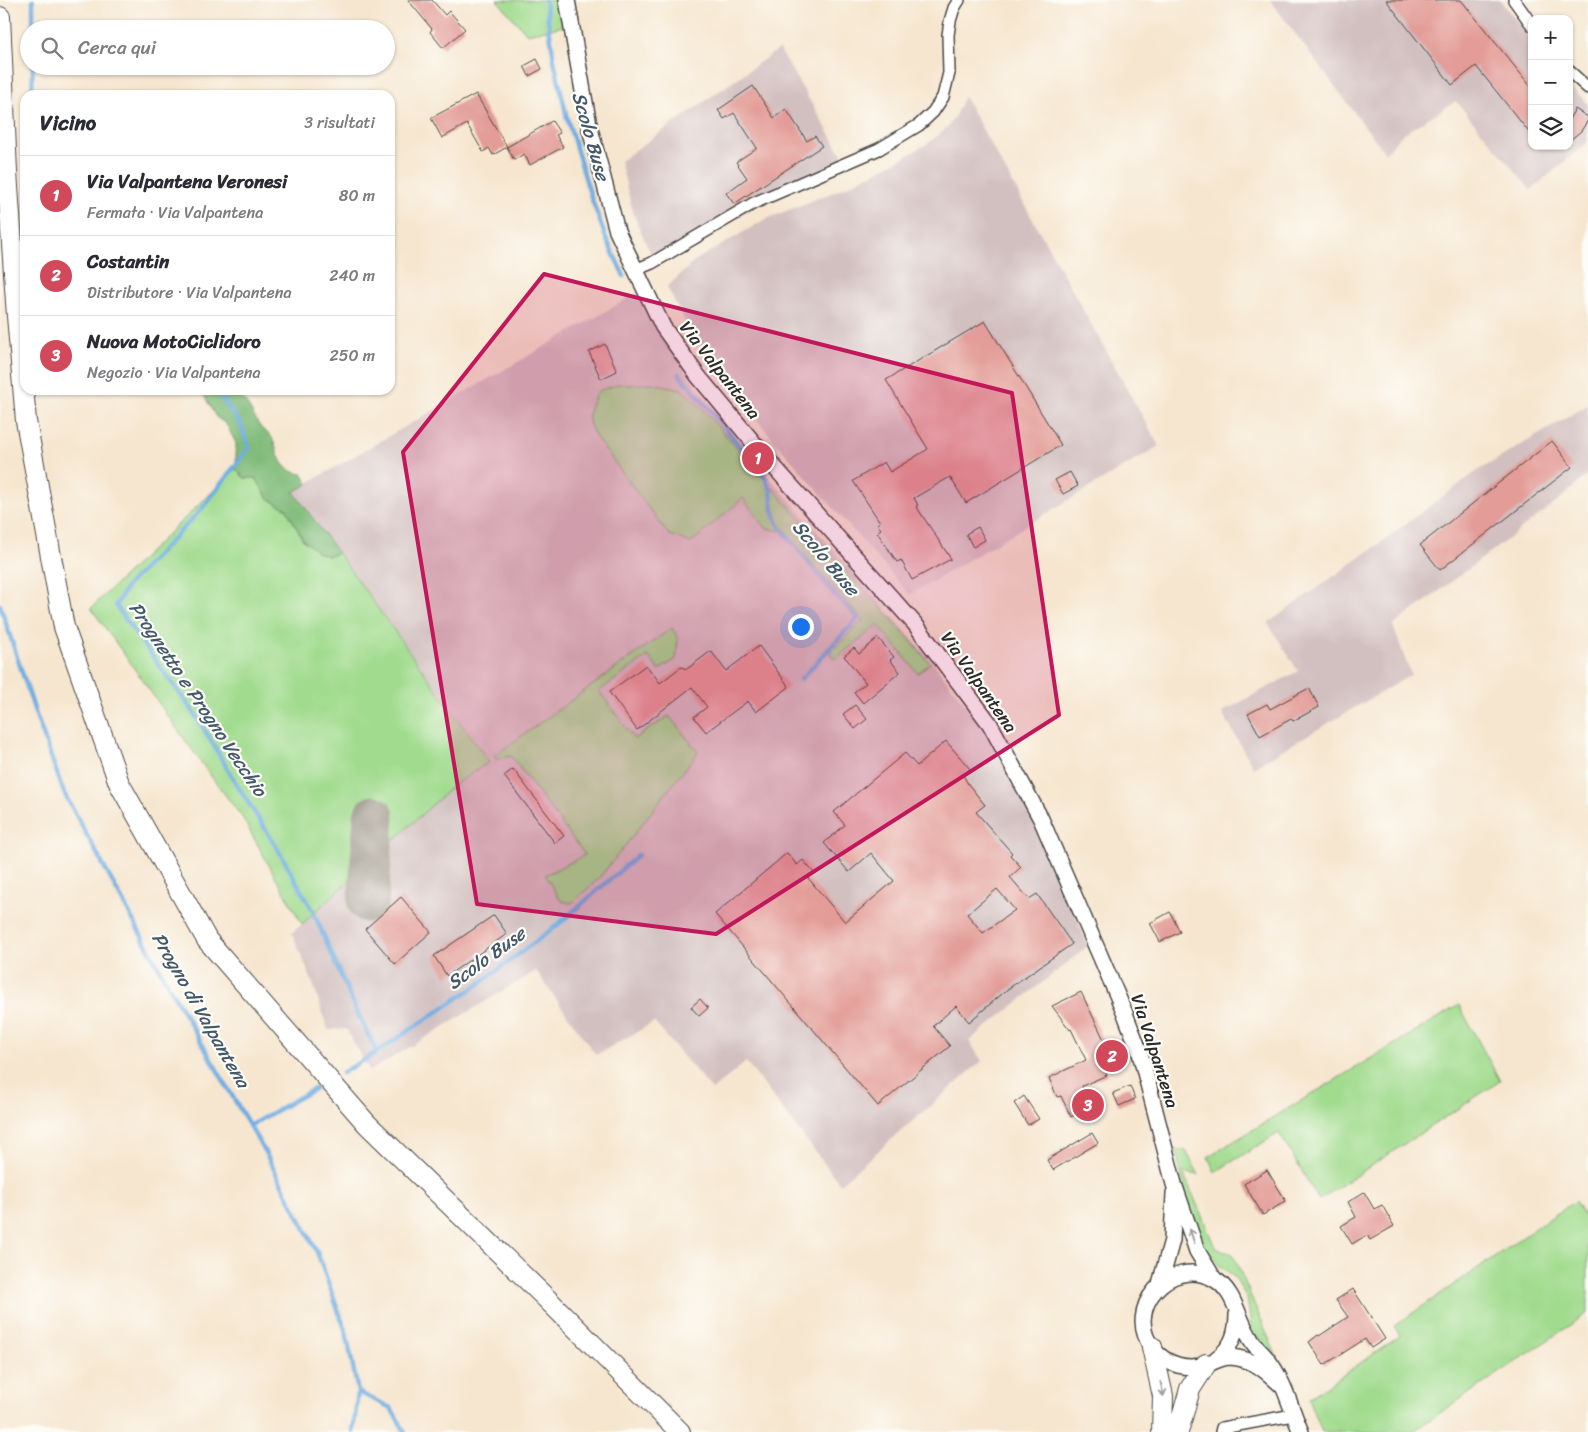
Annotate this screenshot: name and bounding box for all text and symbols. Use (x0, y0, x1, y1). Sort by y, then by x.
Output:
map controls (1528, 15, 1573, 150)
button: + (1528, 15, 1573, 60)
search box (20, 20, 395, 75)
text: Cerca qui (78, 31, 156, 64)
icon: search (38, 34, 66, 62)
button: − (1528, 60, 1573, 105)
water label: Scolo Buse (563, 88, 620, 186)
text: Vicino (40, 104, 96, 142)
button: layers (1528, 105, 1573, 150)
text: 3 risultati (304, 108, 375, 137)
text: Via Valpantena Veronesi (87, 165, 287, 198)
text: 1 (53, 181, 59, 210)
text: 80 m (339, 181, 375, 210)
text: Fermata · Via Valpantena (87, 198, 263, 227)
text: Costantin (87, 245, 169, 278)
text: 2 (51, 261, 61, 290)
text: 240 m (329, 261, 375, 290)
text: Distributore · Via Valpantena (87, 278, 291, 307)
street label: Via Valpantena (671, 313, 769, 427)
text: Nuova MotoCiclidoro (87, 325, 261, 358)
text: 3 (52, 341, 60, 370)
text: 250 m (329, 341, 375, 370)
text: Negozio · Via Valpantena (87, 358, 261, 387)
pin: 1 (742, 439, 774, 477)
water label: Scolo Buse (784, 513, 869, 605)
water label: Prognetto e Progno Vecchio (120, 595, 277, 805)
your location (788, 614, 814, 640)
street label: Via Valpantena (932, 624, 1026, 740)
water label: Scolo Buse (439, 917, 534, 998)
water label: Progno di Valpantena (143, 926, 260, 1096)
street label: Via Valpantena (1121, 990, 1189, 1112)
pin: 2 (1096, 1037, 1128, 1075)
pin: 3 (1072, 1086, 1104, 1124)
one-way arrow (1187, 1229, 1196, 1245)
one-way arrow (1157, 1381, 1167, 1397)

